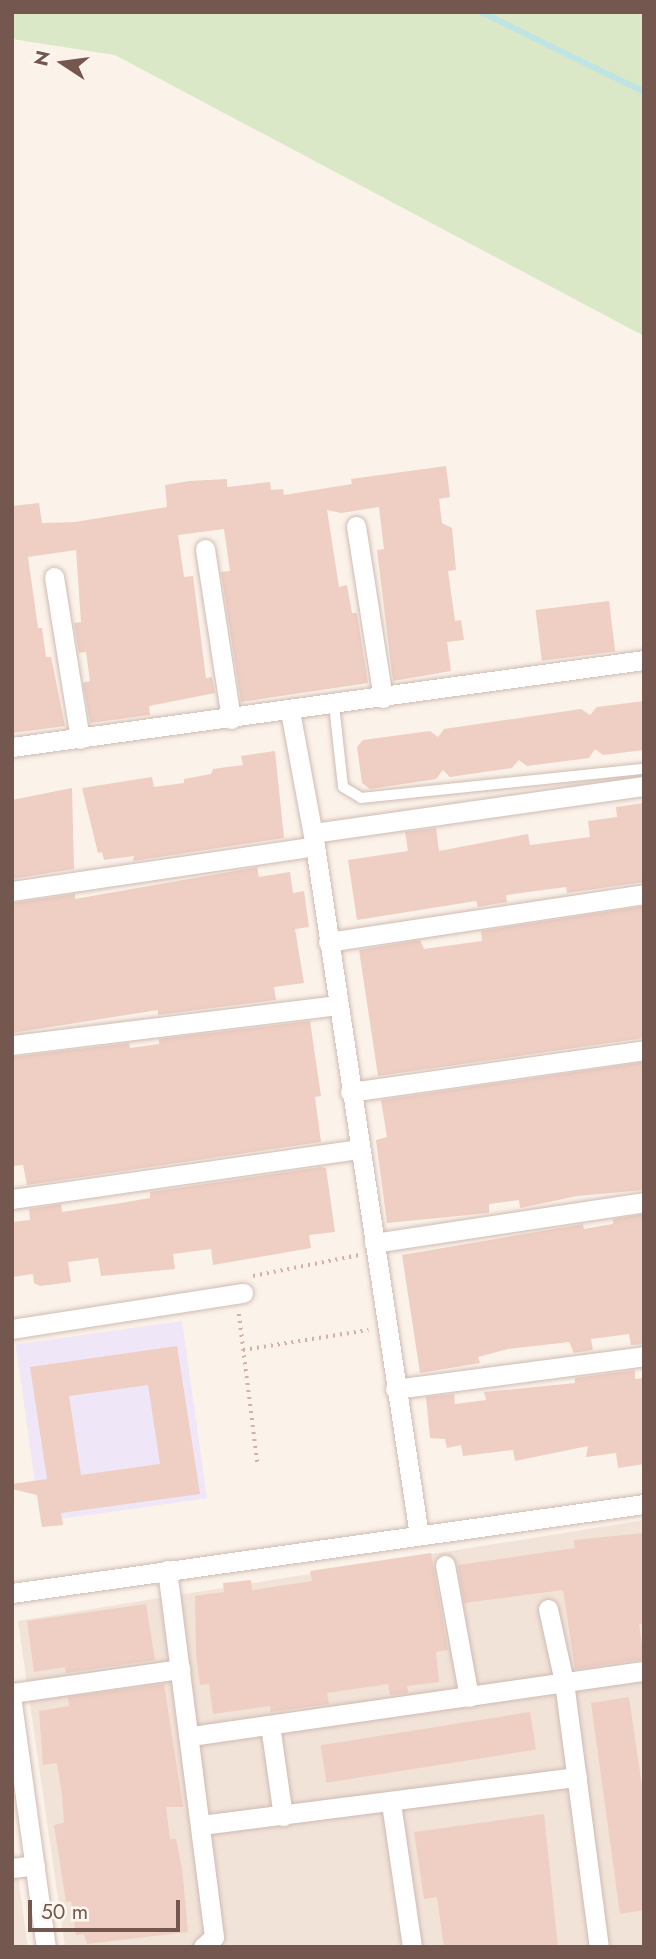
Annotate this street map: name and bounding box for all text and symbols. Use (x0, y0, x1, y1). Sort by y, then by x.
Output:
north arrow (28, 28, 98, 98)
text: N (27, 48, 57, 69)
scale bar (32, 1885, 184, 1929)
text: 50 m (41, 1897, 88, 1927)

